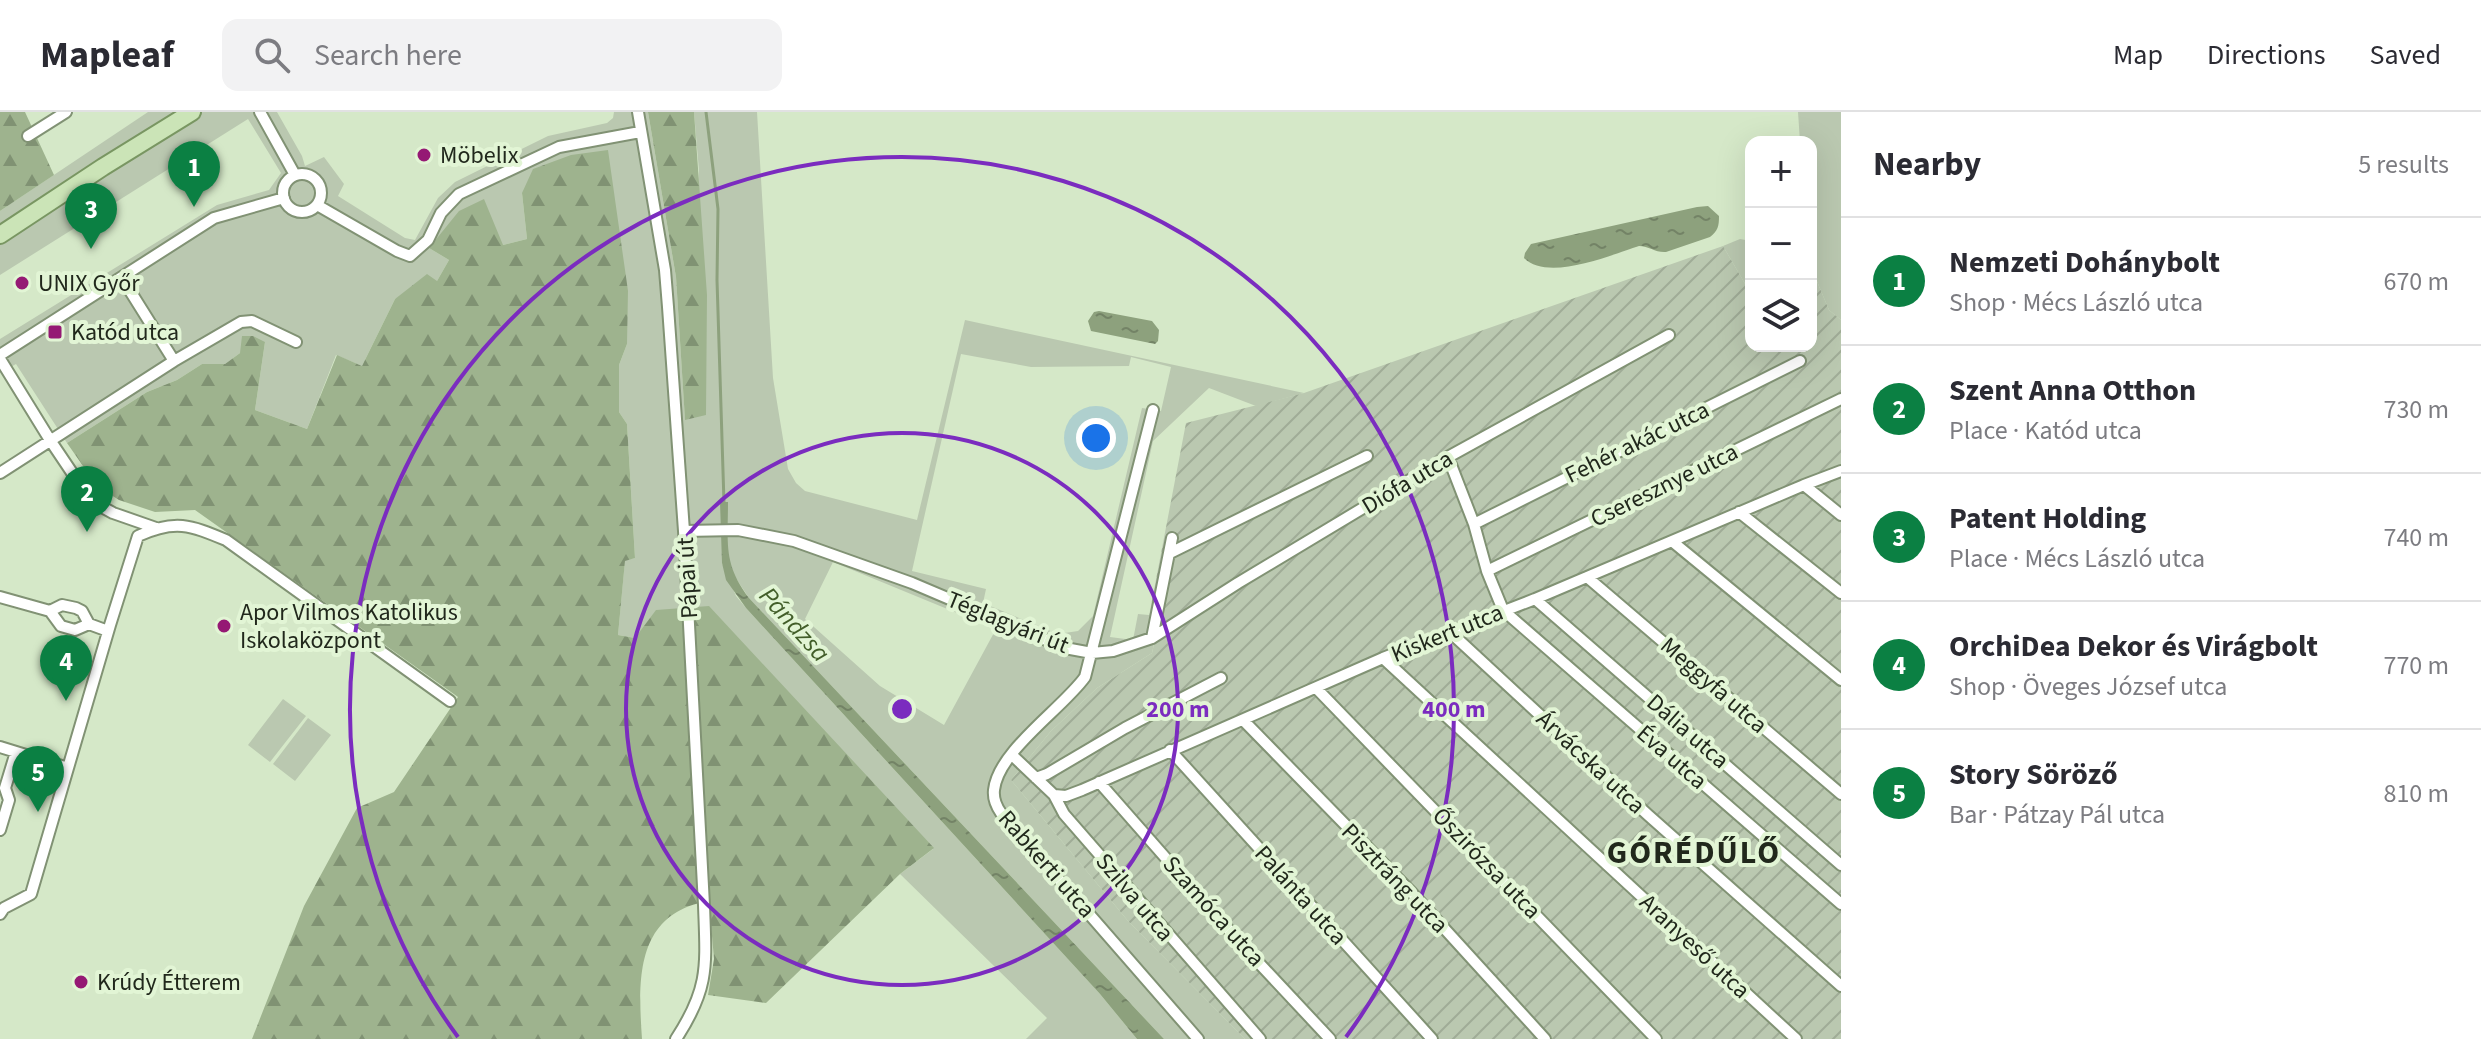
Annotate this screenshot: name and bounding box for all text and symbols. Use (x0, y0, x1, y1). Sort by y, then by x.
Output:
search box (222, 19, 782, 91)
text: Mapleaf (40, 28, 174, 82)
icon: search (250, 33, 294, 77)
text: Search here (314, 34, 462, 77)
text: Map (2113, 35, 2163, 75)
text: Directions (2207, 35, 2326, 75)
text: Saved (2370, 35, 2441, 75)
map controls (1745, 136, 1817, 352)
button: + (1745, 136, 1817, 208)
place label: Möbelix (440, 138, 519, 173)
text: Nearby (1873, 140, 1981, 189)
pin: 1 (168, 141, 220, 207)
marker: Möbelix (415, 146, 433, 164)
text: 5 results (2358, 146, 2449, 183)
pin: 3 (65, 183, 117, 249)
button: − (1745, 208, 1817, 280)
text: Nemzeti Dohánybolt (1949, 241, 2220, 284)
text: 1 (1892, 263, 1906, 300)
text: 670 m (2383, 263, 2449, 300)
place label: UNIX Győr (38, 266, 140, 301)
marker: UNIX Győr (13, 274, 31, 292)
button: layers (1745, 280, 1817, 352)
text: Shop · Mécs László utca (1949, 284, 2203, 321)
place label: Katód utca (71, 315, 179, 350)
marker: Katód utca (46, 323, 64, 341)
text: Szent Anna Otthon (1949, 369, 2196, 412)
text: 2 (1892, 391, 1906, 428)
text: 730 m (2383, 391, 2449, 428)
street label: Fehér akác utca (1559, 392, 1715, 493)
text: Place · Katód utca (1949, 412, 2142, 449)
your location (1076, 418, 1116, 458)
street label: Cseresznye utca (1584, 435, 1744, 536)
street label: Diófa utca (1355, 441, 1459, 523)
pin: 2 (61, 466, 113, 532)
text: Patent Holding (1949, 497, 2146, 540)
text: 3 (1892, 519, 1906, 556)
text: 740 m (2383, 519, 2449, 556)
street label: Pápai út (668, 536, 707, 620)
text: Place · Mécs László utca (1949, 540, 2205, 577)
water label: Pándzsa (751, 578, 839, 670)
street label: Téglagyári út (942, 582, 1074, 663)
place label: Apor Vilmos Katolikus Iskolaközpont (240, 595, 458, 658)
street label: Kiskert utca (1386, 595, 1508, 672)
marker: Apor Vilmos Katolikus Iskolaközpont (215, 617, 233, 635)
text: OrchiDea Dekor és Virágbolt (1949, 625, 2318, 668)
street label: Meggyfa utca (1652, 629, 1775, 742)
pin: 4 (40, 635, 92, 701)
text: 4 (1892, 647, 1906, 684)
text: 770 m (2383, 647, 2449, 684)
text: Shop · Öveges József utca (1949, 668, 2227, 705)
street label: Dália utca (1639, 686, 1737, 777)
text: 200 m (1146, 692, 1210, 727)
text: 400 m (1422, 692, 1486, 727)
centre of rings (888, 695, 916, 723)
street label: Árvácska utca (1528, 703, 1653, 822)
street label: Éva utca (1629, 717, 1715, 798)
pin: 5 (12, 746, 64, 812)
text: Story Söröző (1949, 753, 2118, 796)
text: 5 (1892, 775, 1906, 812)
text: 810 m (2383, 775, 2449, 812)
text: Bar · Pátzay Pál utca (1949, 796, 2165, 833)
street label: Őszirózsa utca (1424, 799, 1549, 927)
street label: Rabkerti utca (990, 803, 1103, 926)
street label: Pisztráng utca (1333, 815, 1456, 941)
district label: GÓRÉDŰLŐ (1607, 830, 1781, 876)
street label: Palánta utca (1246, 837, 1355, 953)
street label: Szilva utca (1087, 845, 1182, 949)
street label: Szamóca utca (1154, 848, 1273, 975)
street label: Aranyeső utca (1631, 886, 1758, 1007)
place label: Krúdy Étterem (97, 965, 241, 1000)
marker: Krúdy Étterem (72, 973, 90, 991)

